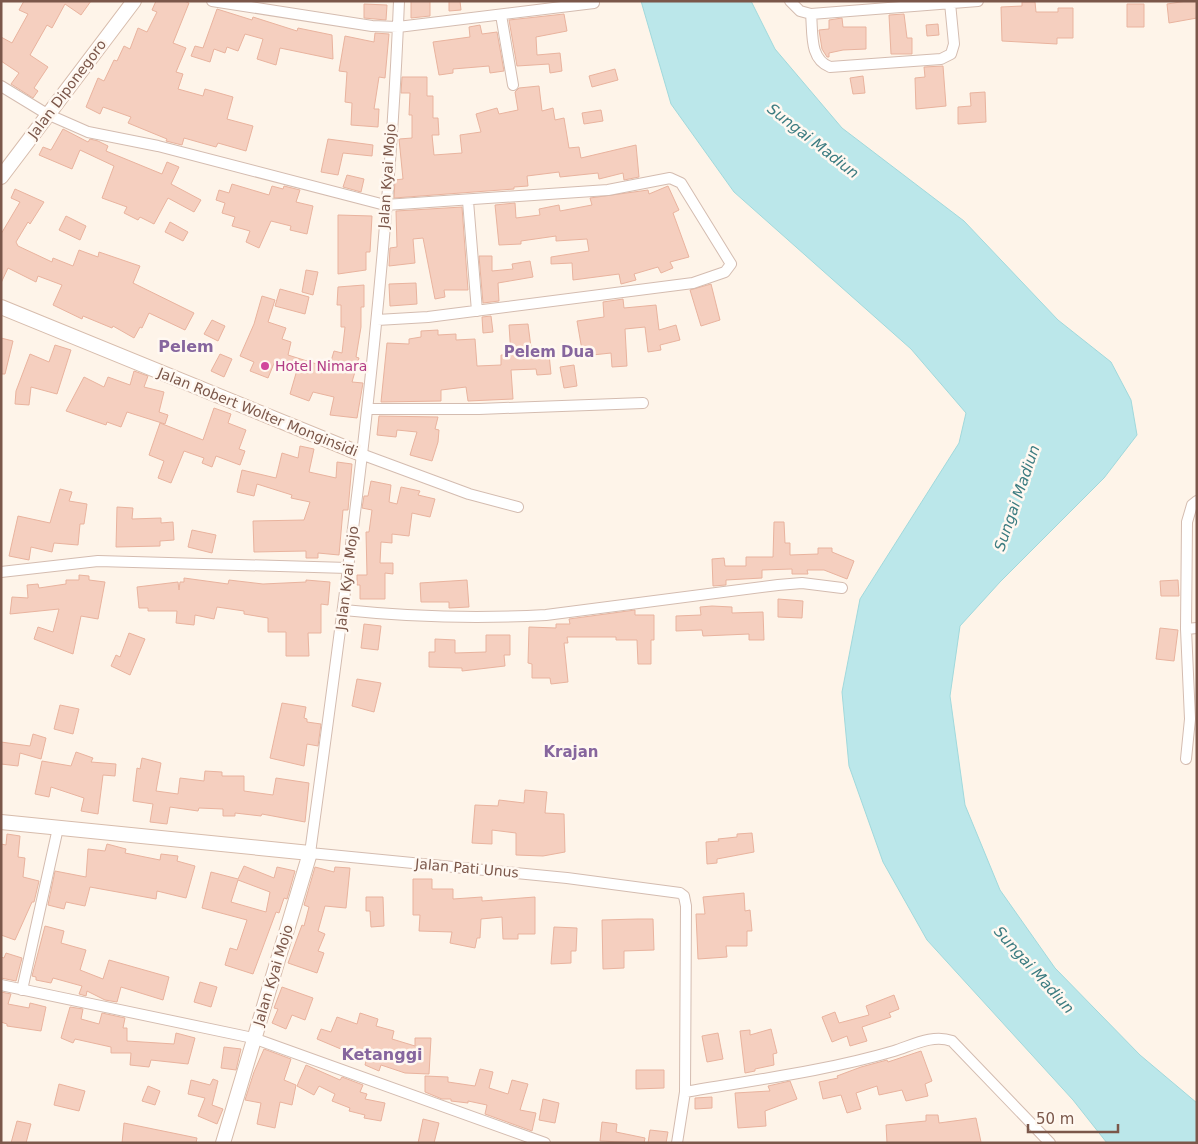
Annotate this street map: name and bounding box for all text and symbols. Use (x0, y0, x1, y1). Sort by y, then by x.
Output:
street label: Jalan Diponegoro (24, 36, 109, 142)
water label: Sungai Madiun (764, 100, 862, 182)
street label: Jalan Kyai Mojo (375, 123, 399, 230)
district label: Pelem (158, 337, 214, 356)
district label: Pelem Dua (504, 343, 594, 361)
place label: Hotel Nimara (275, 358, 367, 374)
marker: Hotel Nimara (259, 360, 271, 372)
street label: Jalan Robert Wolter Monginsidi (155, 364, 360, 460)
water label: Sungai Madiun (990, 443, 1044, 553)
street label: Jalan Kyai Mojo (333, 525, 361, 632)
district label: Krajan (543, 743, 599, 761)
street label: Jalan Pati Unus (413, 855, 520, 881)
street label: Jalan Kyai Mojo (250, 922, 296, 1028)
water label: Sungai Madiun (990, 923, 1078, 1017)
district label: Ketanggi (341, 1045, 423, 1064)
scale bar (1028, 1102, 1118, 1134)
text: 50 m (1036, 1110, 1074, 1128)

